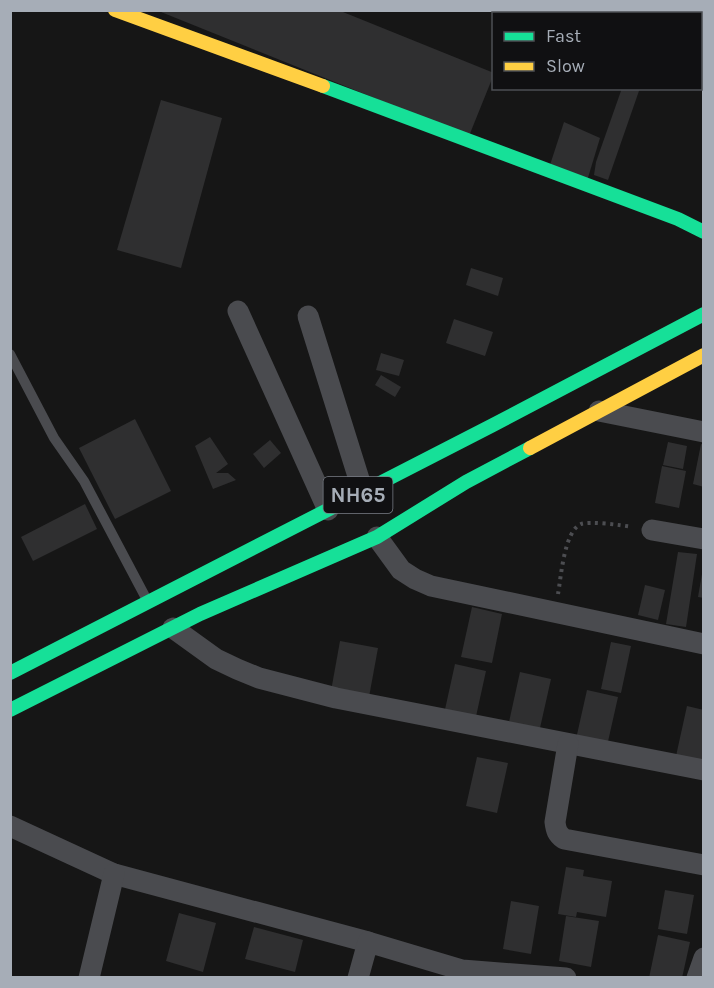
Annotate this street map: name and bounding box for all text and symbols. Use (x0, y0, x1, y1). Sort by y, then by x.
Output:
legend (492, 12, 702, 90)
text: Fast (546, 25, 581, 47)
text: Slow (546, 55, 585, 77)
road number: NH65 (324, 477, 392, 513)

